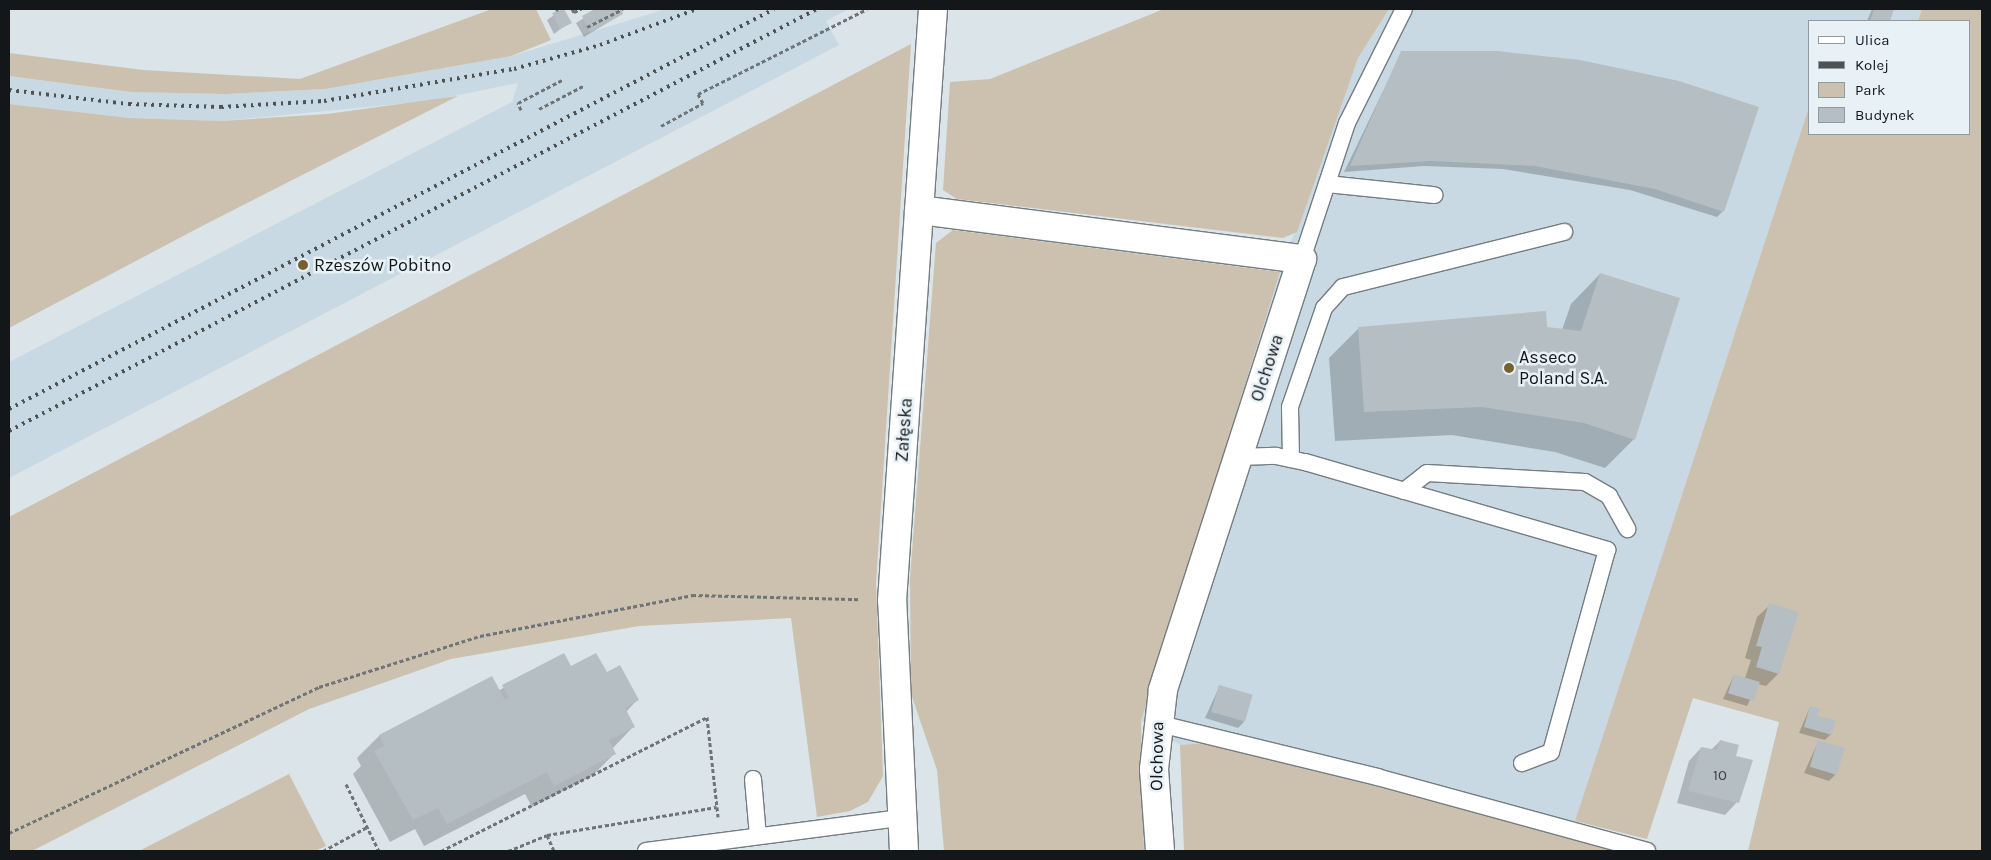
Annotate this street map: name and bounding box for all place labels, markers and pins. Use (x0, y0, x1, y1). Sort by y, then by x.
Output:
place label: Rzeszów Pobitno (314, 254, 451, 276)
marker: Rzeszów Pobitno (296, 258, 310, 272)
place label: Asseco Poland S.A. (1519, 347, 1607, 389)
marker: Asseco Poland S.A. (1503, 362, 1515, 374)

